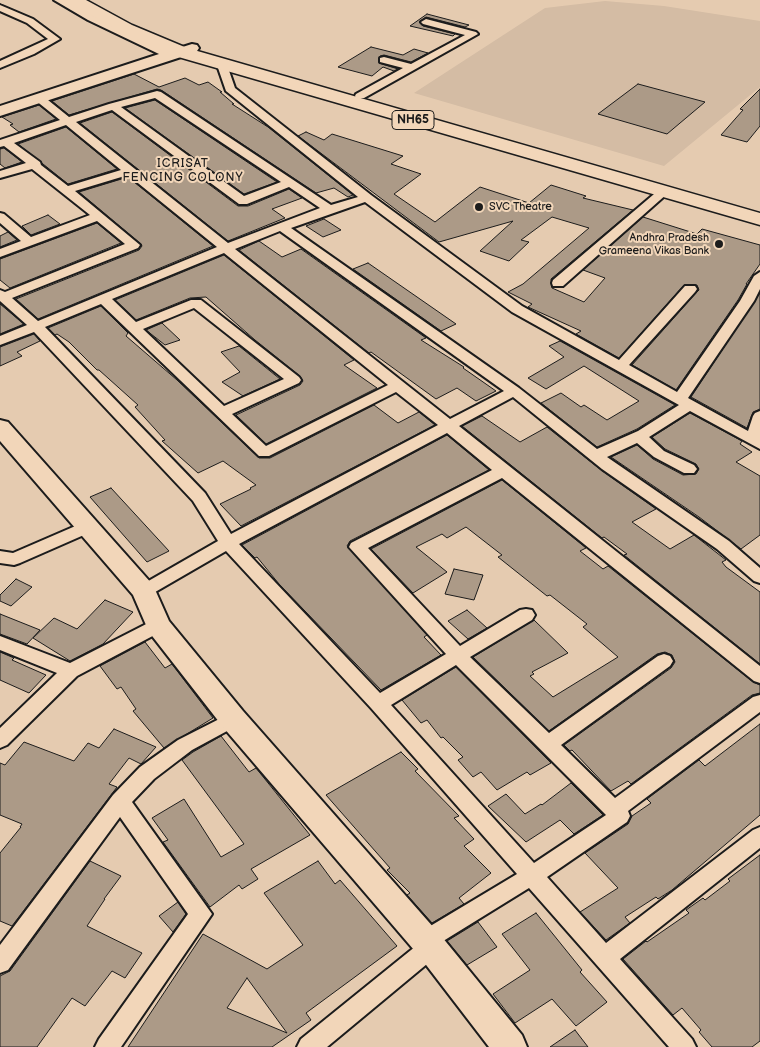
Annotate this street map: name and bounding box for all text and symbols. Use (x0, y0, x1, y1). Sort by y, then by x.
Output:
road number: NH65 (392, 110, 434, 130)
district label: ICRISAT FENCING COLONY (121, 157, 245, 185)
place label: SVC Theatre (489, 200, 552, 214)
marker: SVC Theatre (473, 201, 485, 213)
place label: Andhra Pradesh Grameena Vikas Bank (599, 231, 709, 257)
marker: Andhra Pradesh Grameena Vikas Bank (713, 238, 725, 250)

